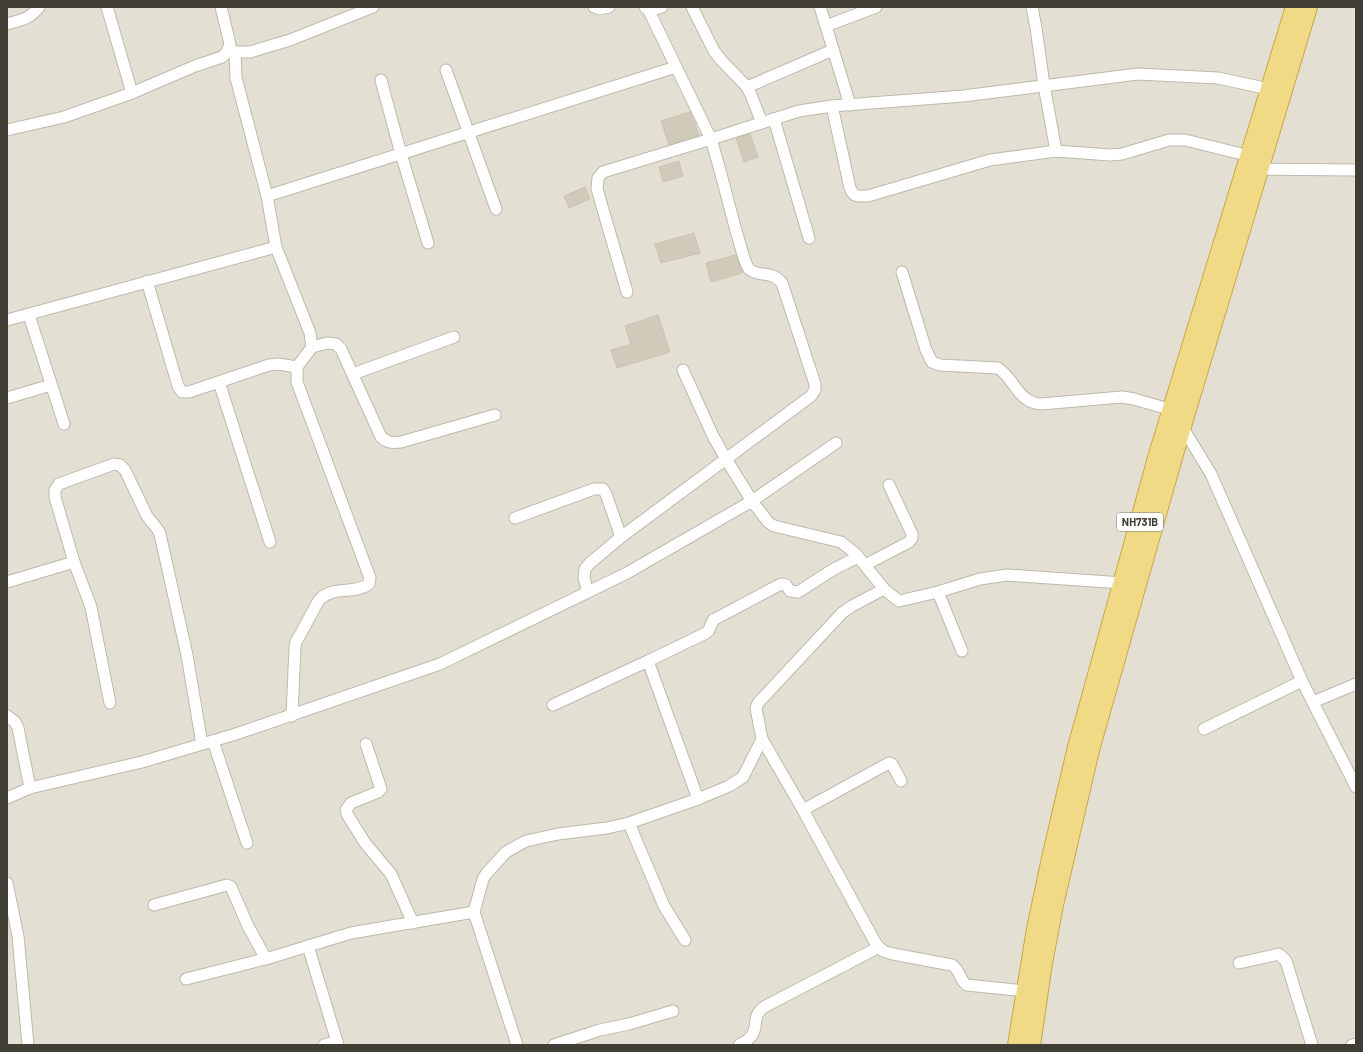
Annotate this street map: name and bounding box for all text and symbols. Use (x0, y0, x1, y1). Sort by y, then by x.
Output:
road number: NH731B (1117, 513, 1163, 531)

